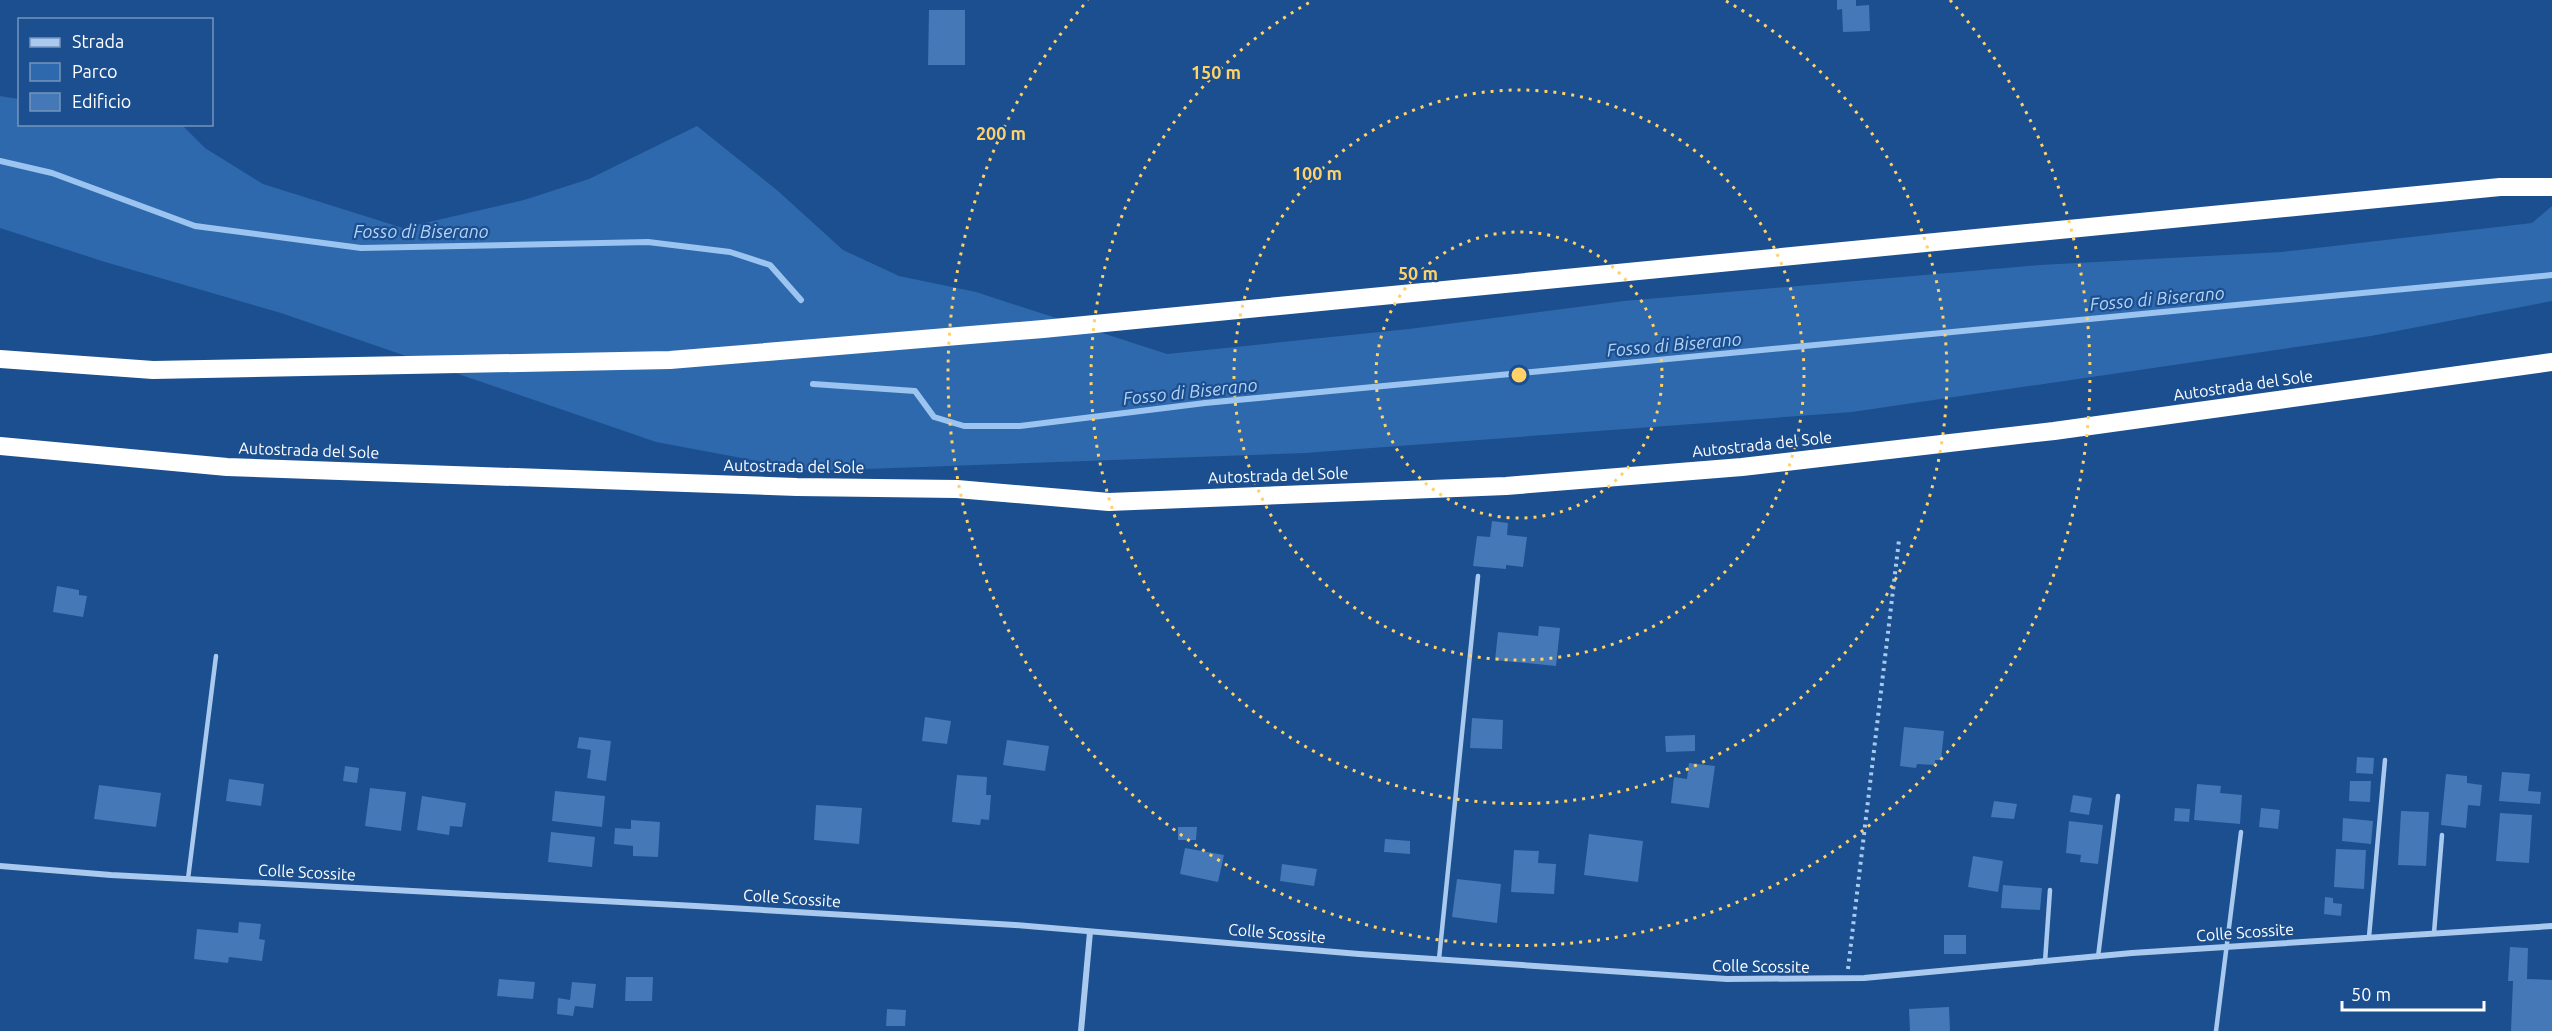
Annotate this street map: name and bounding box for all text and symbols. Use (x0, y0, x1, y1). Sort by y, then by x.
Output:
legend (18, 18, 213, 126)
text: Strada (72, 31, 124, 51)
text: Parco (72, 61, 118, 81)
text: 150 m (1191, 62, 1241, 82)
text: Edificio (72, 91, 131, 111)
text: 200 m (976, 123, 1026, 143)
text: 100 m (1292, 163, 1342, 183)
water label: Fosso di Biserano (353, 221, 489, 241)
text: 50 m (1398, 263, 1438, 283)
water label: Fosso di Biserano (2089, 282, 2225, 314)
water label: Fosso di Biserano (1606, 328, 1742, 360)
centre of rings (1509, 365, 1529, 385)
street label: Autostrada del Sole (2172, 366, 2314, 404)
water label: Fosso di Biserano (1122, 374, 1258, 408)
street label: Autostrada del Sole (1691, 428, 1833, 460)
street label: Autostrada del Sole (238, 439, 380, 461)
street label: Autostrada del Sole (723, 456, 865, 476)
street label: Autostrada del Sole (1207, 464, 1349, 486)
street label: Colle Scossite (258, 860, 356, 884)
street label: Colle Scossite (742, 886, 842, 910)
street label: Colle Scossite (1227, 920, 1327, 946)
street label: Colle Scossite (2195, 920, 2295, 944)
street label: Colle Scossite (1712, 956, 1810, 976)
scale bar (2342, 974, 2484, 1012)
text: 50 m (2351, 984, 2391, 1004)

